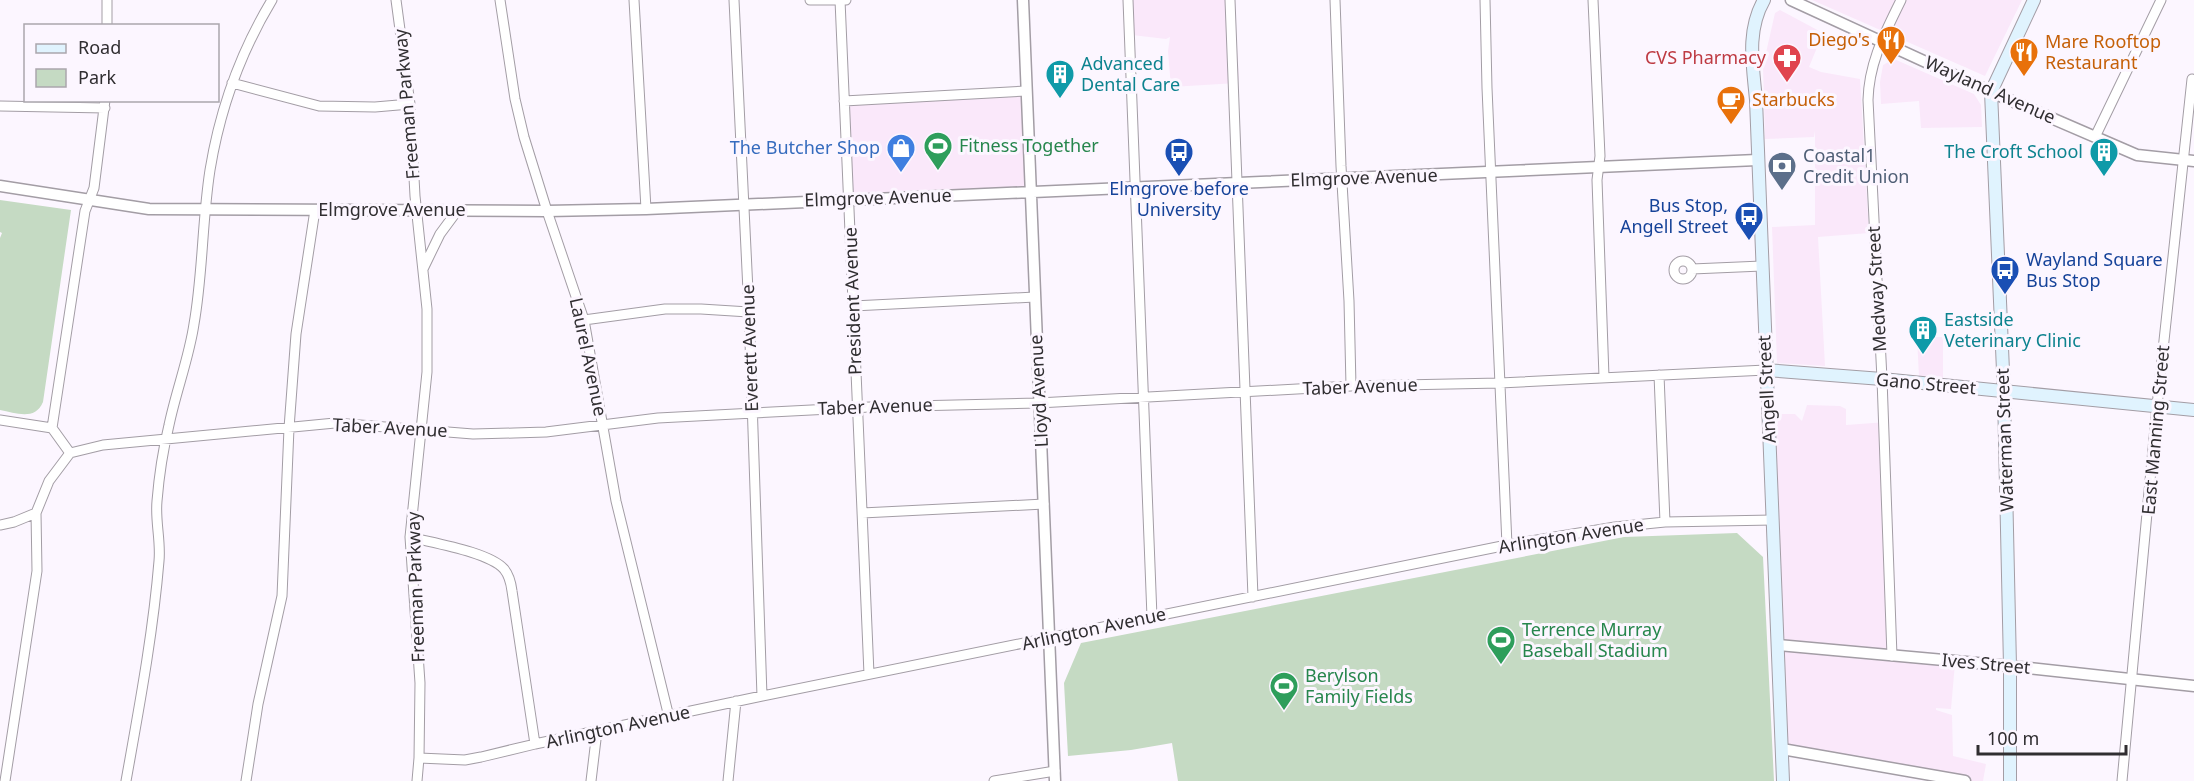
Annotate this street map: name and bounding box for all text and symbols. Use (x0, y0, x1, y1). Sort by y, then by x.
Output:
legend (24, 24, 219, 102)
restaurant icon: Diego's (1875, 24, 1907, 66)
street label: Freeman Parkway (387, 27, 425, 180)
place label: Diego's (1808, 27, 1870, 51)
place label: Mare Rooftop Restaurant (2045, 29, 2161, 74)
text: Road (78, 35, 121, 59)
restaurant icon: Mare Rooftop Restaurant (2008, 36, 2040, 78)
pharmacy icon: CVS Pharmacy (1771, 42, 1803, 84)
place label: CVS Pharmacy (1645, 45, 1767, 69)
street label: Wayland Avenue (1921, 50, 2059, 129)
place label: Advanced Dental Care (1081, 51, 1180, 96)
building icon: Advanced Dental Care (1044, 58, 1076, 100)
text: Park (78, 65, 116, 89)
cafe icon: Starbucks (1715, 84, 1747, 126)
place label: Starbucks (1752, 87, 1835, 111)
sports icon: Fitness Together (922, 130, 954, 172)
shop icon: The Butcher Shop (885, 132, 917, 174)
place label: Fitness Together (959, 133, 1099, 157)
place label: The Butcher Shop (730, 135, 880, 159)
bus stop icon: Elmgrove before University (1163, 136, 1195, 178)
building icon: The Croft School (2088, 136, 2120, 178)
place label: The Croft School (1944, 139, 2083, 163)
place label: Coastal1 Credit Union (1803, 143, 1909, 188)
bank icon: Coastal1 Credit Union (1766, 150, 1798, 192)
street label: Elmgrove Avenue (1290, 162, 1438, 192)
place label: Elmgrove before University (1109, 176, 1249, 221)
street label: Elmgrove Avenue (804, 182, 952, 212)
place label: Bus Stop, Angell Street (1620, 193, 1728, 238)
street label: Elmgrove Avenue (318, 197, 466, 221)
bus stop icon: Bus Stop, Angell Street (1733, 200, 1765, 242)
street label: Medway Street (1861, 225, 1891, 353)
street label: President Avenue (837, 227, 867, 375)
place label: Wayland Square Bus Stop (2026, 247, 2163, 292)
bus stop icon: Wayland Square Bus Stop (1989, 254, 2021, 296)
street label: Everett Avenue (735, 284, 763, 412)
street label: Laurel Avenue (565, 295, 613, 418)
place label: Eastside Veterinary Clinic (1944, 307, 2081, 352)
building icon: Eastside Veterinary Clinic (1907, 314, 1939, 356)
street label: Lloyd Avenue (1023, 334, 1053, 448)
street label: Angell Street (1751, 334, 1781, 444)
street label: East Manning Street (2136, 344, 2174, 516)
street label: Gano Street (1875, 367, 1978, 399)
street label: Waterman Street (1989, 367, 2018, 512)
street label: Taber Avenue (1302, 372, 1418, 400)
street label: Taber Avenue (817, 392, 933, 420)
street label: Taber Avenue (332, 412, 448, 442)
street label: Freeman Parkway (400, 510, 430, 663)
street label: Arlington Avenue (1496, 512, 1645, 558)
street label: Arlington Avenue (1019, 601, 1168, 655)
place label: Terrence Murray Baseball Stadium (1522, 617, 1668, 662)
sports icon: Terrence Murray Baseball Stadium (1485, 624, 1517, 666)
street label: Ives Street (1941, 647, 2032, 679)
place label: Berylson Family Fields (1305, 663, 1413, 708)
sports icon: Berylson Family Fields (1268, 670, 1300, 712)
street label: Arlington Avenue (543, 699, 692, 753)
scale bar (1978, 718, 2126, 756)
text: 100 m (1987, 726, 2039, 750)

